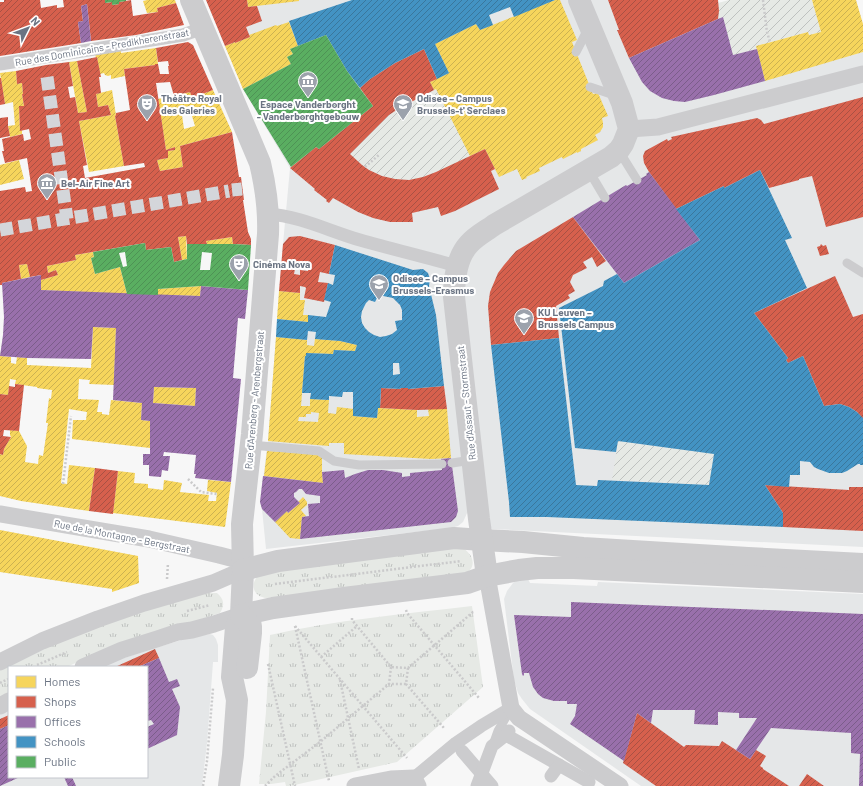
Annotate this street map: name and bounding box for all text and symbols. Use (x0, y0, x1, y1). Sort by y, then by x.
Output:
north arrow (8, 8, 48, 48)
text: N (29, 14, 43, 28)
street label: Rue des Dominicains - Predikherenstraat (14, 26, 190, 68)
museum icon: Espace Vanderborght - Vanderborghtgebouw (297, 70, 319, 98)
place label: Théâtre Royal des Galeries (161, 92, 222, 116)
place label: Odisee – Campus Brussels-t' Serclaes (417, 92, 505, 116)
theatre icon: Théâtre Royal des Galeries (136, 93, 158, 121)
school or university icon: Odisee – Campus Brussels-t' Serclaes (392, 93, 414, 121)
place label: Espace Vanderborght - Vanderborghtgebouw (257, 98, 359, 122)
museum icon: Bel-Air Fine Art (36, 172, 58, 200)
place label: Bel-Air Fine Art (61, 177, 130, 189)
theatre icon: Cinéma Nova (228, 253, 250, 281)
place label: Cinéma Nova (253, 258, 310, 270)
place label: Odisee – Campus Brussels-Erasmus (393, 272, 474, 296)
school or university icon: Odisee – Campus Brussels-Erasmus (368, 273, 390, 301)
place label: KU Leuven – Brussels Campus (538, 306, 614, 330)
school or university icon: KU Leuven – Brussels Campus (513, 307, 535, 335)
street label: Rue d'Arenberg - Arenbergstraat (242, 330, 266, 470)
street label: Rue d'Assaut - Stormstraat (454, 345, 478, 461)
street label: Rue de la Montagne - Bergstraat (53, 517, 191, 555)
legend (8, 666, 148, 778)
text: Homes (44, 674, 81, 688)
text: Shops (44, 694, 77, 708)
text: Offices (44, 714, 81, 728)
text: Schools (44, 734, 85, 748)
text: Public (44, 754, 76, 768)

